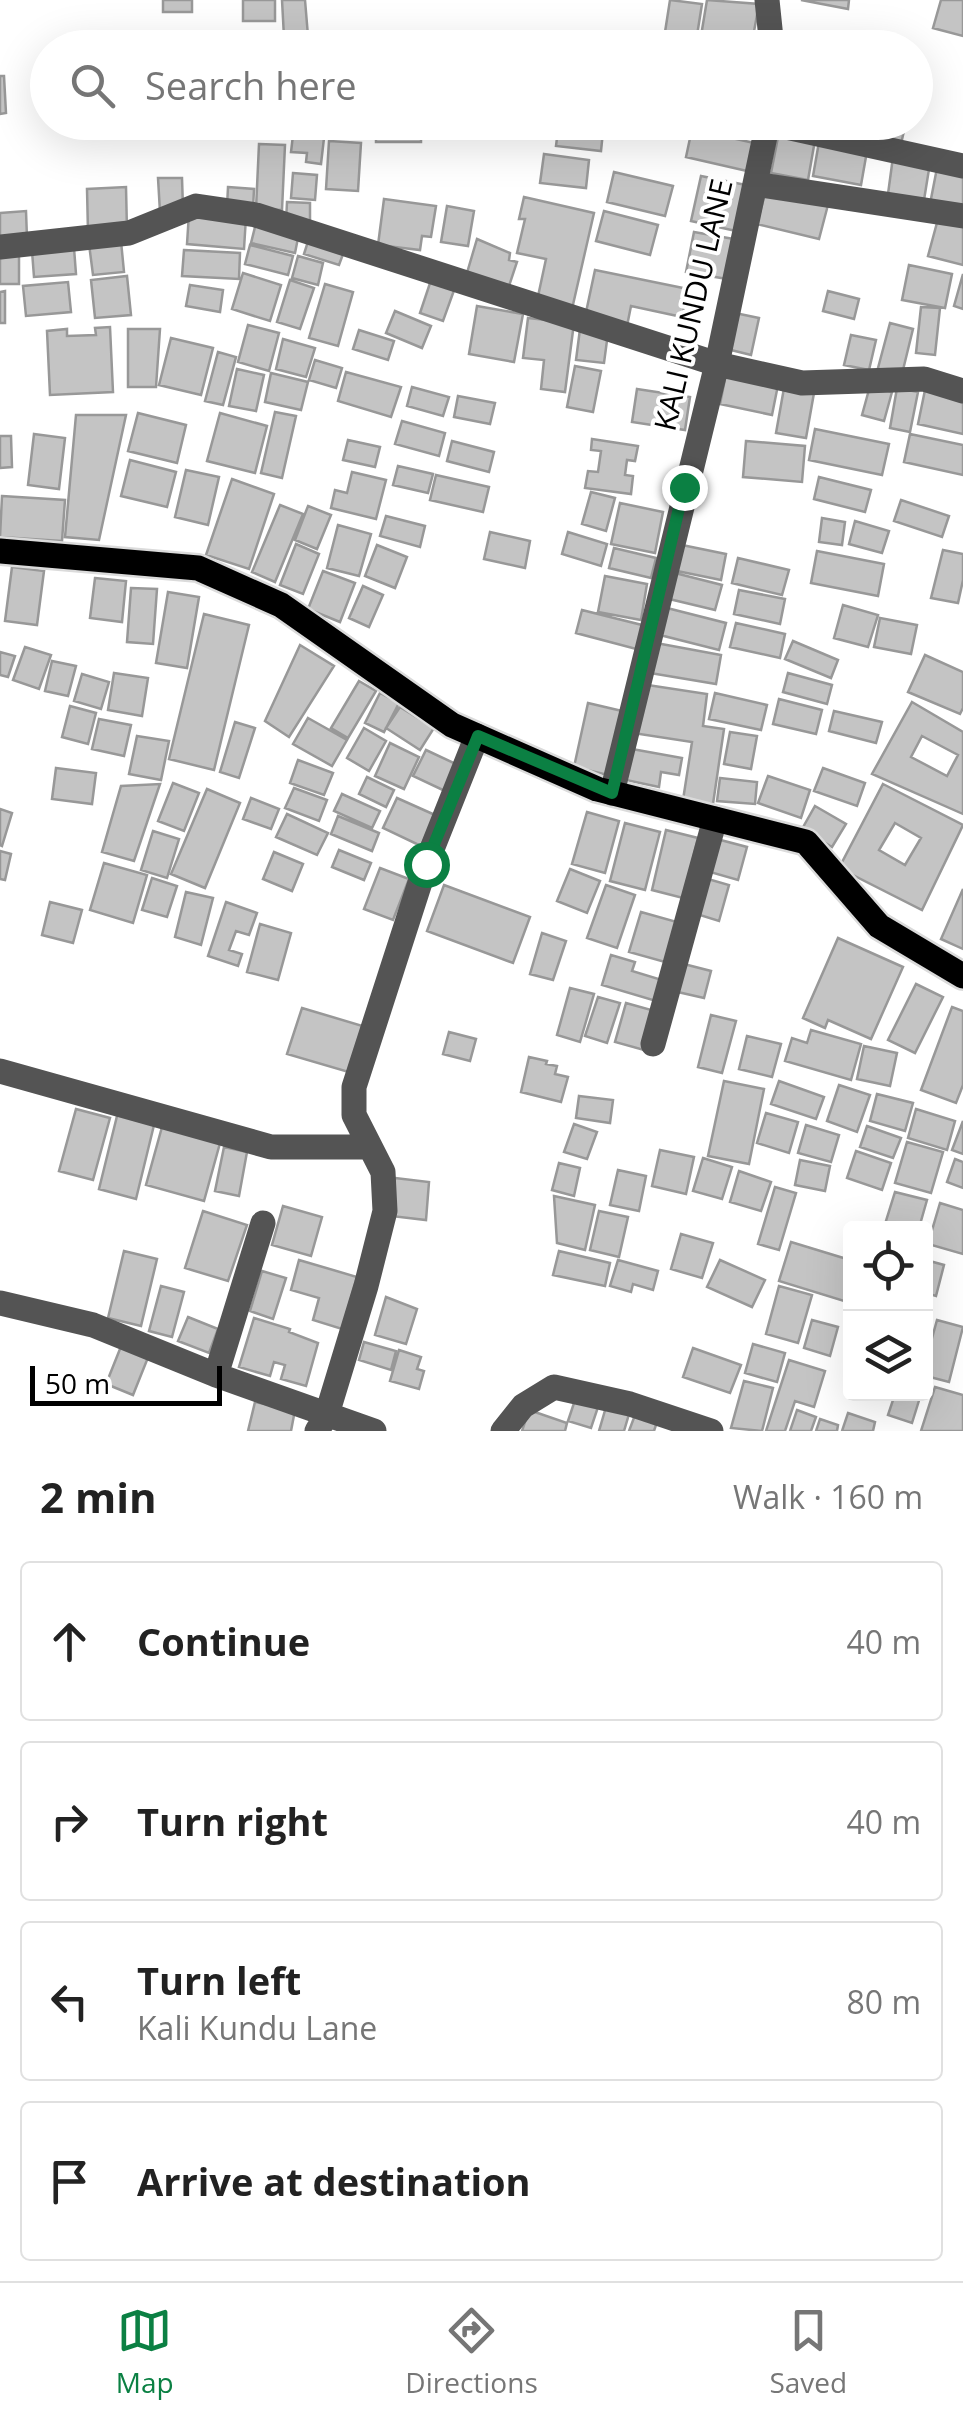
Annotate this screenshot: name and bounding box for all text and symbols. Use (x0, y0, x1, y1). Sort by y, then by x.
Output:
search box (30, 30, 933, 140)
icon: search (65, 58, 120, 113)
text: Search here (145, 59, 357, 111)
street label: KALI KUNDU LANE (644, 175, 741, 435)
route end (662, 465, 708, 511)
route start (404, 842, 450, 888)
map controls (843, 1221, 933, 1401)
button: locate (843, 1221, 933, 1311)
button: layers (843, 1311, 933, 1401)
scale bar (30, 1361, 222, 1406)
text: 50 m (45, 1364, 110, 1402)
text: 2 min (40, 1468, 157, 1525)
text: Walk · 160 m (733, 1475, 923, 1518)
icon: ahead (42, 1614, 97, 1669)
text: Continue (137, 1615, 310, 1667)
text: 40 m (846, 1620, 921, 1663)
icon: right (42, 1794, 97, 1849)
text: Turn right (137, 1795, 328, 1847)
text: 40 m (846, 1800, 921, 1843)
text: Turn left (137, 1954, 301, 2006)
icon: left (42, 1974, 97, 2029)
text: 80 m (846, 1980, 921, 2023)
text: Kali Kundu Lane (137, 2006, 377, 2049)
icon: arrive (42, 2154, 97, 2209)
text: Arrive at destination (137, 2155, 531, 2207)
tab: Map (116, 2303, 174, 2401)
tab: Directions (405, 2303, 538, 2401)
tab: Saved (769, 2303, 847, 2401)

